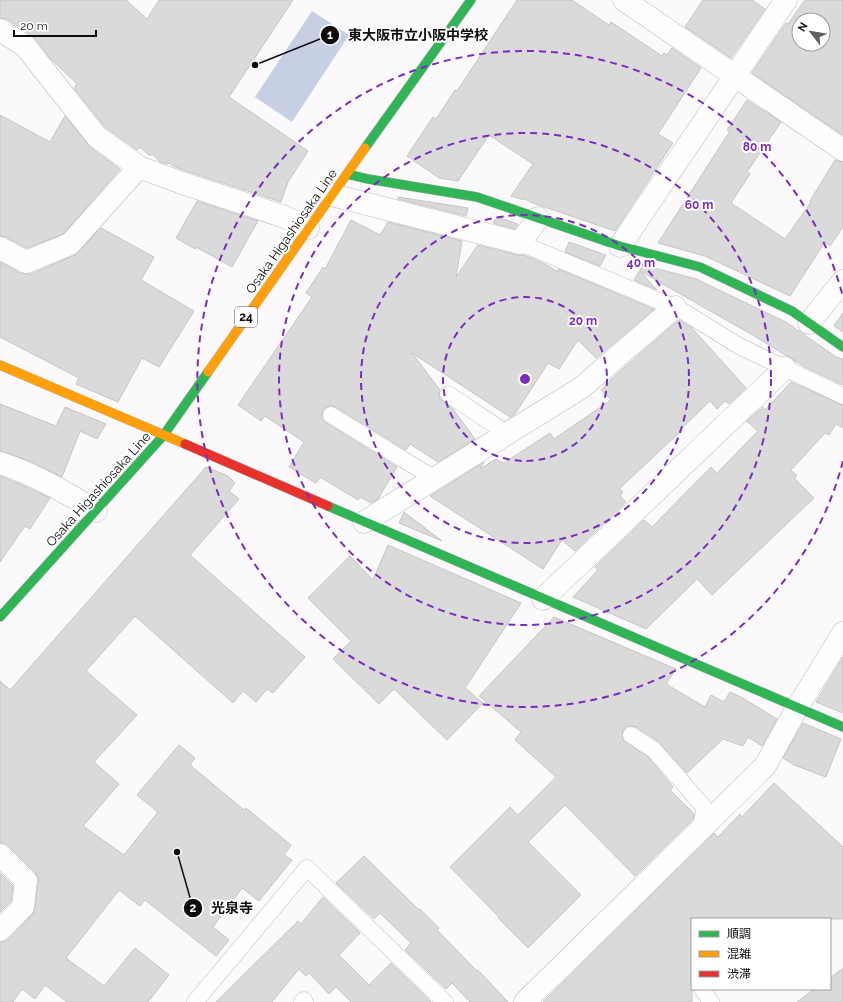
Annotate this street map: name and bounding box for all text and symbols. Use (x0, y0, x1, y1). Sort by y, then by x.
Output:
scale bar (14, 12, 96, 38)
north arrow (791, 12, 831, 52)
text: 20 m (20, 19, 48, 33)
text: N (795, 20, 811, 34)
callout: 東大阪市立小阪中学校 (320, 22, 496, 48)
text: 東大阪市立小阪中学校 (348, 27, 488, 43)
text: 1 (327, 28, 333, 42)
text: 80 m (743, 140, 771, 154)
street label: Osaka Higashiosaka Line (243, 166, 340, 296)
text: 60 m (685, 198, 713, 212)
text: 40 m (627, 256, 655, 270)
road number: 24 (235, 307, 257, 327)
text: 20 m (569, 314, 597, 328)
centre of rings (518, 372, 532, 386)
street label: Osaka Higashiosaka Line (43, 429, 154, 550)
callout: 光泉寺 (183, 895, 261, 921)
text: 光泉寺 (211, 900, 253, 916)
text: 2 (190, 901, 197, 915)
legend (691, 918, 831, 990)
text: 順調 (727, 927, 751, 941)
text: 混雑 (727, 947, 751, 961)
text: 渋滞 (727, 967, 751, 981)

